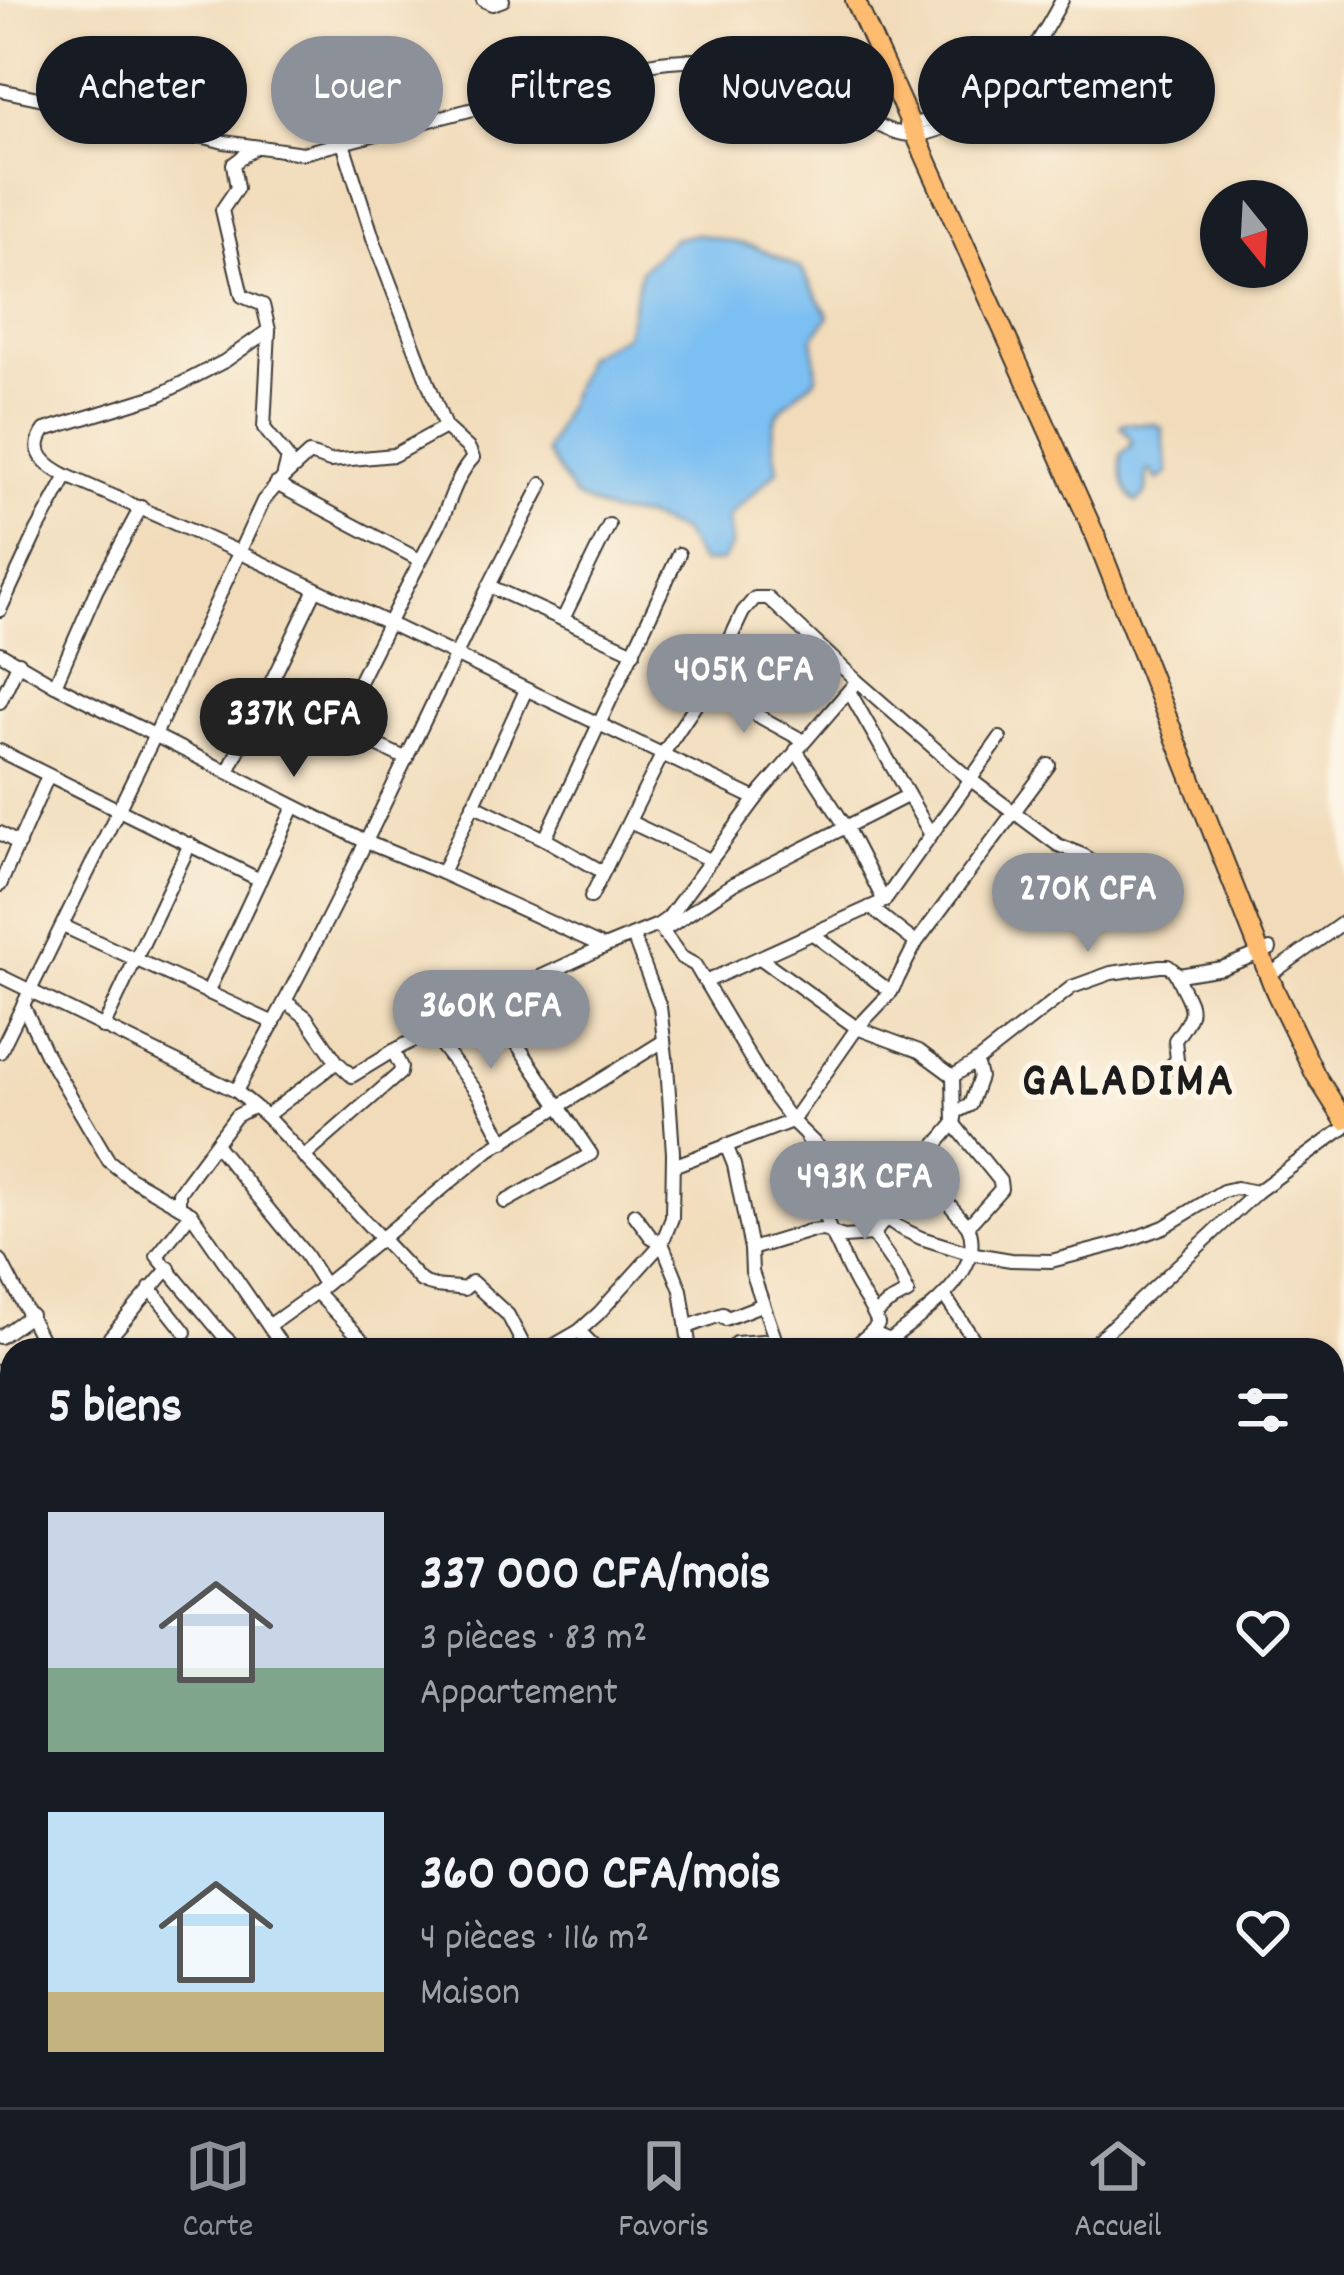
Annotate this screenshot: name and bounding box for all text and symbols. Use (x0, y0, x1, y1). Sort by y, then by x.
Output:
chip: Acheter (36, 36, 247, 144)
chip: Louer (271, 36, 443, 144)
chip: Filtres (467, 36, 655, 144)
chip: Nouveau (679, 36, 894, 144)
chip: Appartement (918, 36, 1215, 144)
north arrow (1200, 180, 1308, 288)
map controls (1200, 180, 1308, 288)
pin: 405K CFA (620, 634, 868, 736)
text: 405K CFA (674, 645, 814, 700)
pin: 337K CFA (170, 678, 418, 780)
text: 337K CFA (227, 689, 361, 744)
pin: 270K CFA (964, 853, 1212, 955)
text: 270K CFA (1019, 864, 1157, 919)
pin: 360K CFA (367, 970, 615, 1072)
text: 360K CFA (420, 981, 562, 1036)
district label: GALADIMA (1022, 1050, 1236, 1119)
pin: 493K CFA (741, 1141, 989, 1243)
text: 493K CFA (797, 1152, 933, 1207)
text: 5 biens (48, 1374, 182, 1446)
icon: filters (1230, 1377, 1296, 1443)
text: 337 000 CFA/mois (420, 1541, 770, 1613)
icon: home (144, 1560, 288, 1704)
icon: heart (1230, 1599, 1296, 1665)
text: 3 pièces · 83 m² (420, 1613, 647, 1668)
text: Appartement (420, 1668, 618, 1723)
text: 360 000 CFA/mois (420, 1841, 781, 1913)
icon: home (144, 1860, 288, 2004)
icon: heart (1230, 1899, 1296, 1965)
text: 4 pièces · 116 m² (420, 1913, 649, 1968)
text: Maison (420, 1968, 520, 2023)
tab: Carte (183, 2133, 253, 2252)
tab: Favoris (618, 2133, 709, 2252)
tab: Accueil (1074, 2133, 1161, 2252)

